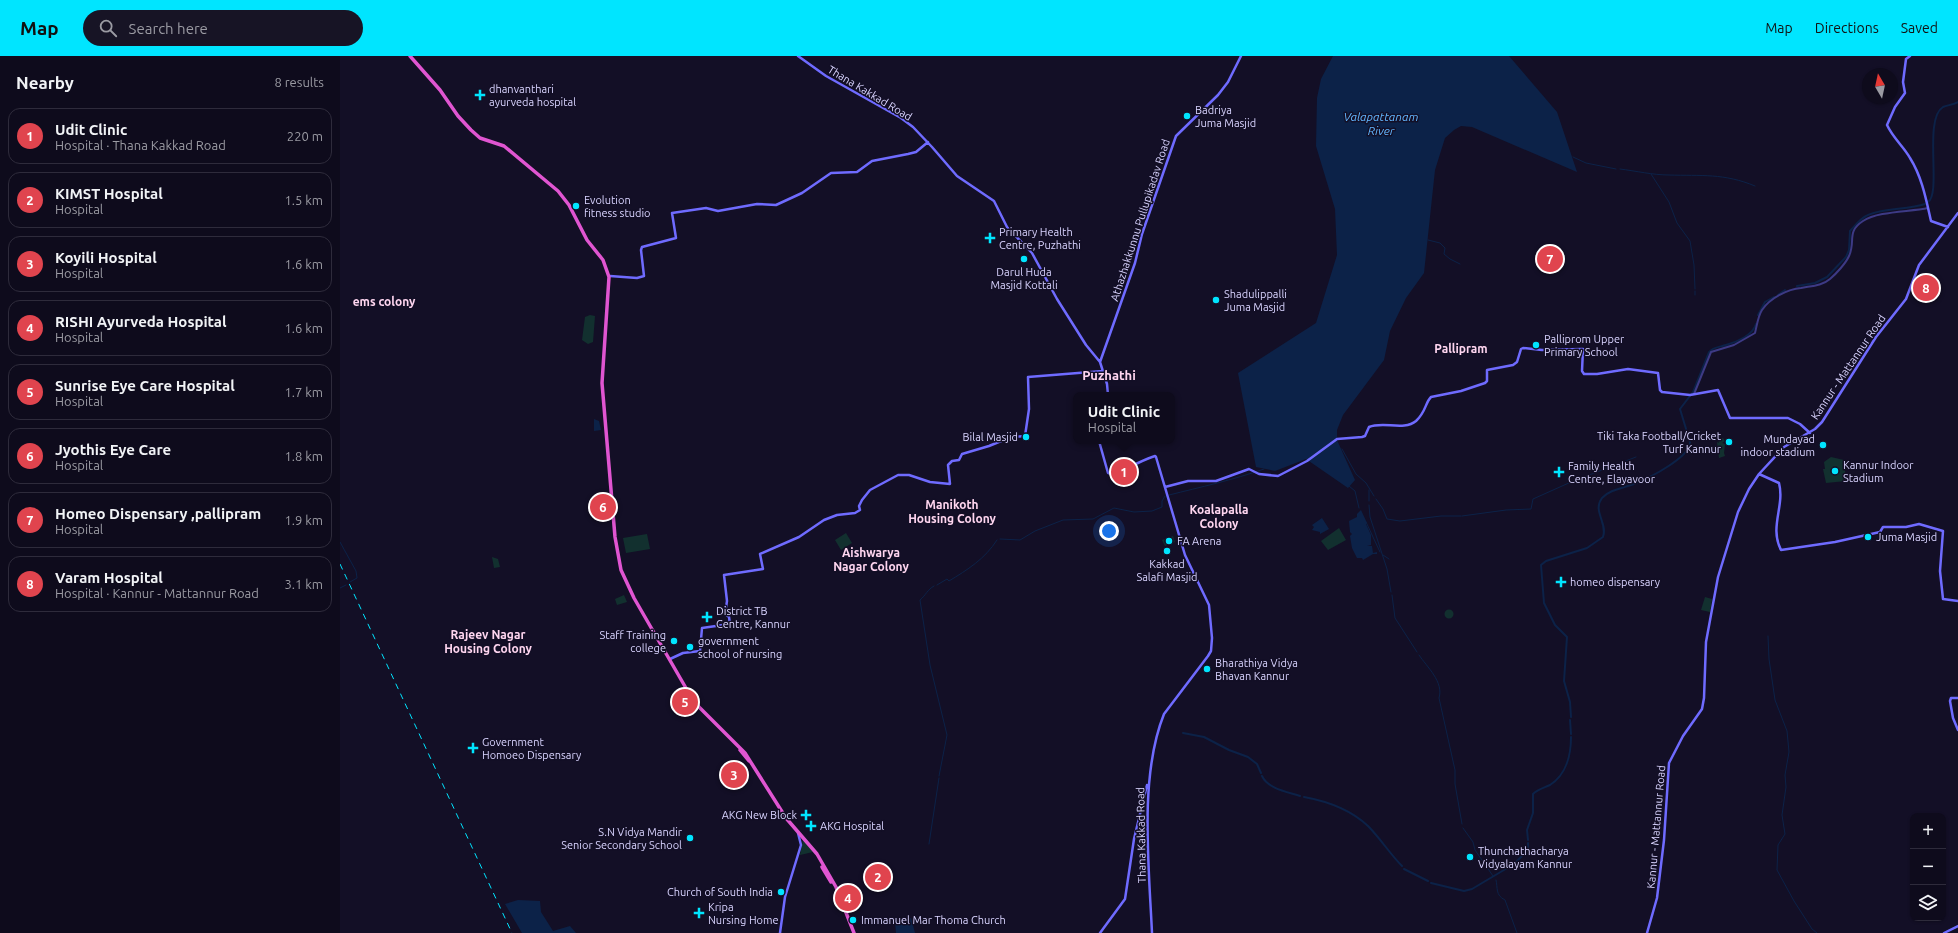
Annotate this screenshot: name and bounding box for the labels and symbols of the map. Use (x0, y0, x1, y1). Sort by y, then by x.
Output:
street label: Thana Kakkad Road (826, 63, 914, 123)
north arrow (1862, 68, 1898, 104)
place label: dhanvanthari ayurveda hospital (489, 83, 576, 108)
marker: dhanvanthari ayurveda hospital (474, 89, 486, 101)
place label: Badriya Juma Masjid (1195, 104, 1256, 129)
water label: Valapattanam River (1343, 110, 1419, 137)
marker: Badriya Juma Masjid (1182, 111, 1192, 121)
street label: Athazhakkunnu Pullupikadav Road (1108, 137, 1172, 303)
place label: Evolution fitness studio (584, 194, 651, 219)
marker: Evolution fitness studio (571, 201, 581, 211)
place label: Primary Health Centre, Puzhathi (999, 226, 1081, 251)
marker: Primary Health Centre, Puzhathi (984, 232, 996, 244)
pin: 7 (1537, 244, 1563, 274)
marker: Darul Huda Masjid Kottali (1019, 254, 1029, 264)
place label: Darul Huda Masjid Kottali (990, 266, 1058, 291)
pin: 8 (1913, 273, 1939, 303)
place label: Shadulippalli Juma Masjid (1224, 288, 1287, 313)
district label: ems colony (353, 295, 416, 308)
marker: Shadulippalli Juma Masjid (1211, 295, 1221, 305)
street label: Kannur - Mattannur Road (1808, 312, 1888, 422)
place label: Palliprom Upper Primary School (1544, 333, 1625, 358)
marker: Palliprom Upper Primary School (1531, 340, 1541, 350)
district label: Pallipram (1434, 342, 1488, 355)
district label: Puzhathi (1082, 368, 1136, 382)
place label: Tiki Taka Football/Cricket Turf Kannur (1597, 430, 1722, 455)
place label: Bilal Masjid (963, 431, 1018, 443)
marker: Bilal Masjid (1021, 432, 1031, 442)
place label: Mundayad indoor stadium (1740, 433, 1815, 458)
marker: Tiki Taka Football/Cricket Turf Kannur (1724, 437, 1734, 447)
marker: Mundayad indoor stadium (1818, 440, 1828, 450)
pin: 1 (1111, 457, 1137, 487)
place label: Kannur Indoor Stadium (1843, 459, 1914, 484)
place label: Family Health Centre, Elayavoor (1568, 460, 1656, 485)
marker: Family Health Centre, Elayavoor (1553, 466, 1565, 478)
marker: Kannur Indoor Stadium (1830, 466, 1840, 476)
pin: 6 (590, 492, 616, 522)
district label: Manikoth Housing Colony (908, 498, 996, 525)
district label: Koalapalla Colony (1189, 503, 1249, 530)
your location (1099, 521, 1119, 541)
place label: Juma Masjid (1876, 531, 1937, 543)
marker: Juma Masjid (1863, 532, 1873, 542)
place label: FA Arena (1177, 535, 1221, 547)
marker: FA Arena (1164, 536, 1174, 546)
district label: Aishwarya Nagar Colony (833, 546, 909, 573)
marker: Kakkad Salafi Masjid (1162, 546, 1172, 556)
place label: Kakkad Salafi Masjid (1136, 558, 1198, 583)
marker: homeo dispensary (1555, 576, 1567, 588)
place label: homeo dispensary (1570, 576, 1661, 588)
place label: District TB Centre, Kannur (716, 605, 791, 630)
marker: District TB Centre, Kannur (701, 611, 713, 623)
district label: Rajeev Nagar Housing Colony (444, 628, 532, 655)
place label: Staff Training college (600, 629, 666, 654)
place label: government school of nursing (698, 635, 782, 660)
marker: Staff Training college (669, 636, 679, 646)
marker: government school of nursing (685, 642, 695, 652)
place label: Bharathiya Vidya Bhavan Kannur (1215, 657, 1298, 682)
marker: Bharathiya Vidya Bhavan Kannur (1202, 664, 1212, 674)
pin: 5 (672, 687, 698, 717)
place label: Government Homoeo Dispensary (482, 736, 582, 761)
marker: Government Homoeo Dispensary (467, 742, 479, 754)
pin: 3 (721, 760, 747, 790)
street label: Kannur - Mattannur Road (1645, 765, 1667, 889)
street label: Thana Kakkad Road (1134, 787, 1148, 883)
place label: AKG New Block (722, 809, 797, 821)
marker: AKG New Block (800, 809, 812, 821)
marker: AKG Hospital (805, 820, 817, 832)
place label: AKG Hospital (820, 820, 884, 832)
place label: S.N Vidya Mandir Senior Secondary School (561, 826, 683, 851)
marker: S.N Vidya Mandir Senior Secondary School (685, 833, 695, 843)
place label: Thunchathacharya Vidyalayam Kannur (1478, 845, 1573, 870)
marker: Thunchathacharya Vidyalayam Kannur (1465, 852, 1475, 862)
pin: 2 (865, 862, 891, 892)
pin: 4 (835, 883, 861, 913)
place label: Church of South India (667, 886, 773, 898)
marker: Church of South India (776, 887, 786, 897)
place label: Kripa Nursing Home (708, 901, 779, 926)
marker: Kripa Nursing Home (693, 907, 705, 919)
place label: Immanuel Mar Thoma Church (861, 914, 1006, 926)
marker: Immanuel Mar Thoma Church (848, 915, 858, 925)

